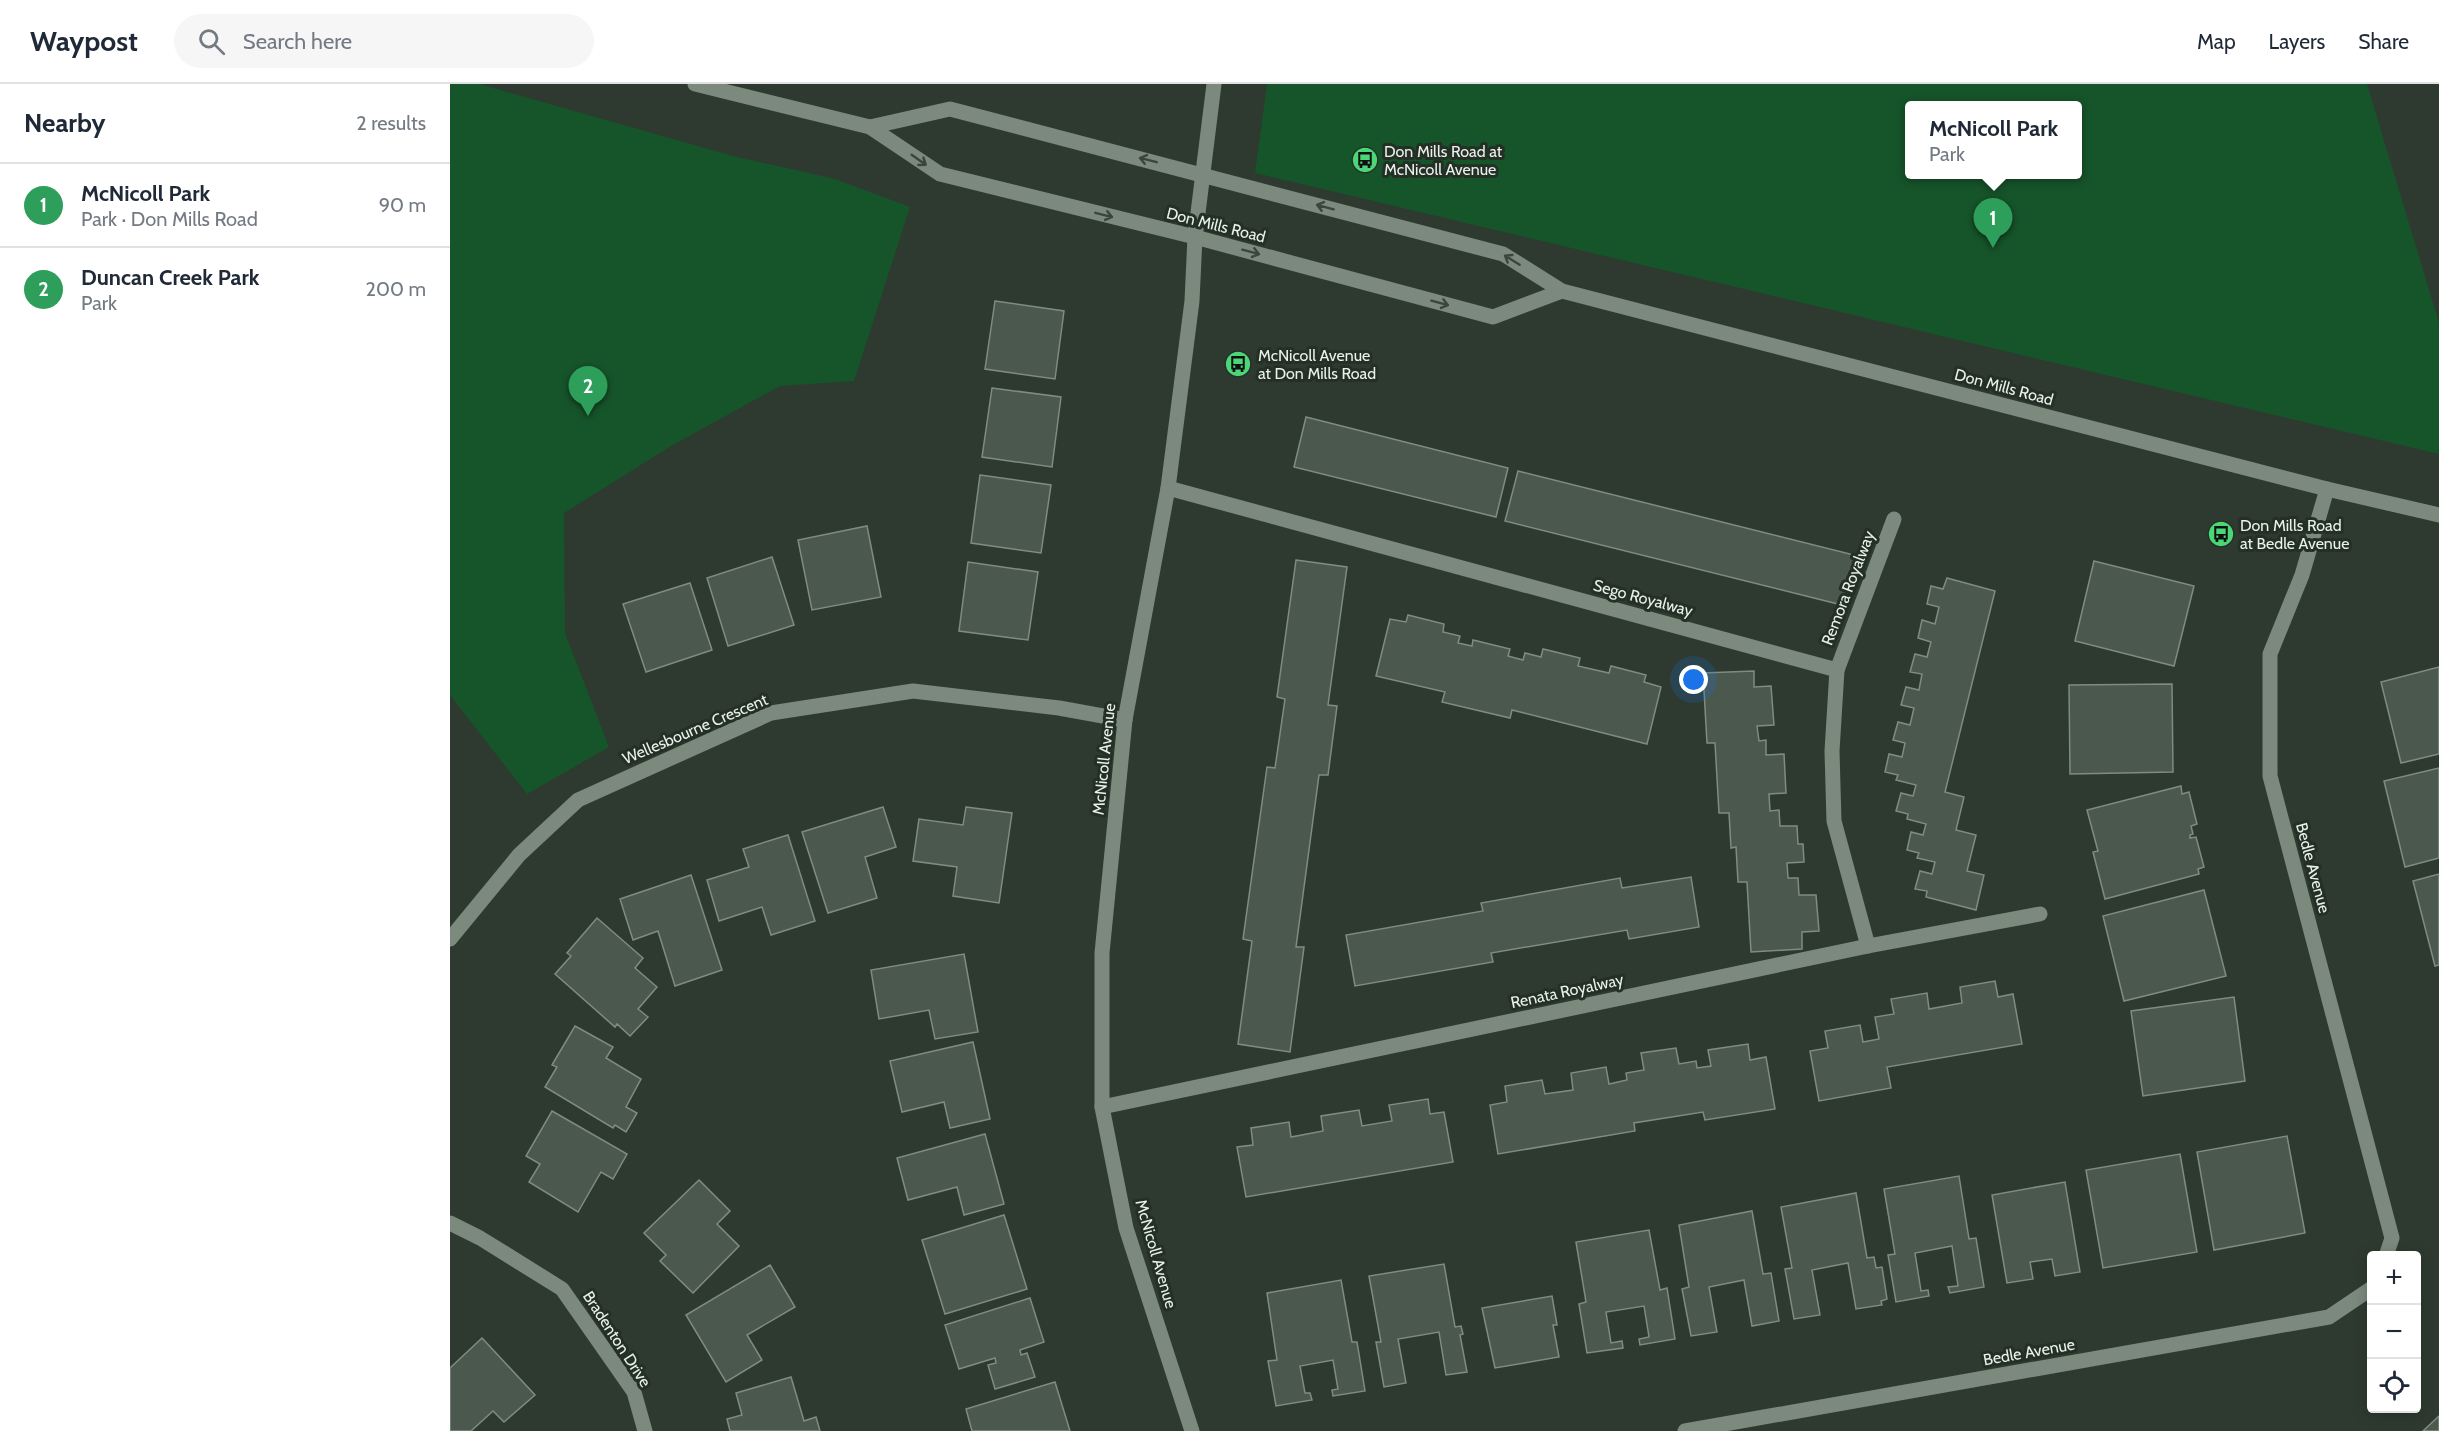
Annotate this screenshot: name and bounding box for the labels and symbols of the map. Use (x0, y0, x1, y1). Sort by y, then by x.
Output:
place label: Don Mills Road at McNicoll Avenue (1384, 142, 1503, 179)
bus stop icon: Don Mills Road at McNicoll Avenue (1350, 145, 1380, 175)
one-way arrow (910, 154, 926, 166)
one-way arrow (1139, 154, 1158, 166)
pin: 1 (1974, 198, 2012, 248)
one-way arrow (1316, 201, 1335, 212)
street label: Don Mills Road (1164, 203, 1268, 247)
one-way arrow (1094, 210, 1113, 222)
one-way arrow (1241, 247, 1260, 258)
one-way arrow (1504, 254, 1521, 266)
one-way arrow (1430, 298, 1449, 309)
place label: McNicoll Avenue at Don Mills Road (1258, 346, 1376, 383)
bus stop icon: McNicoll Avenue at Don Mills Road (1223, 349, 1253, 379)
street label: Don Mills Road (1952, 365, 2056, 409)
pin: 2 (568, 366, 608, 416)
place label: Don Mills Road at Bedle Avenue (2240, 516, 2349, 553)
bus stop icon: Don Mills Road at Bedle Avenue (2206, 519, 2236, 549)
street label: Remora Royalway (1817, 528, 1879, 648)
street label: Sego Royalway (1591, 576, 1695, 620)
your location (1679, 665, 1708, 694)
street label: Wellesbourne Crescent (620, 690, 771, 768)
street label: McNicoll Avenue (1089, 702, 1119, 816)
street label: Bedle Avenue (2292, 821, 2334, 915)
street label: Renata Royalway (1509, 970, 1625, 1012)
street label: McNicoll Avenue (1131, 1197, 1181, 1311)
street label: Bradenton Drive (579, 1287, 655, 1391)
street label: Bedle Avenue (1982, 1335, 2076, 1369)

